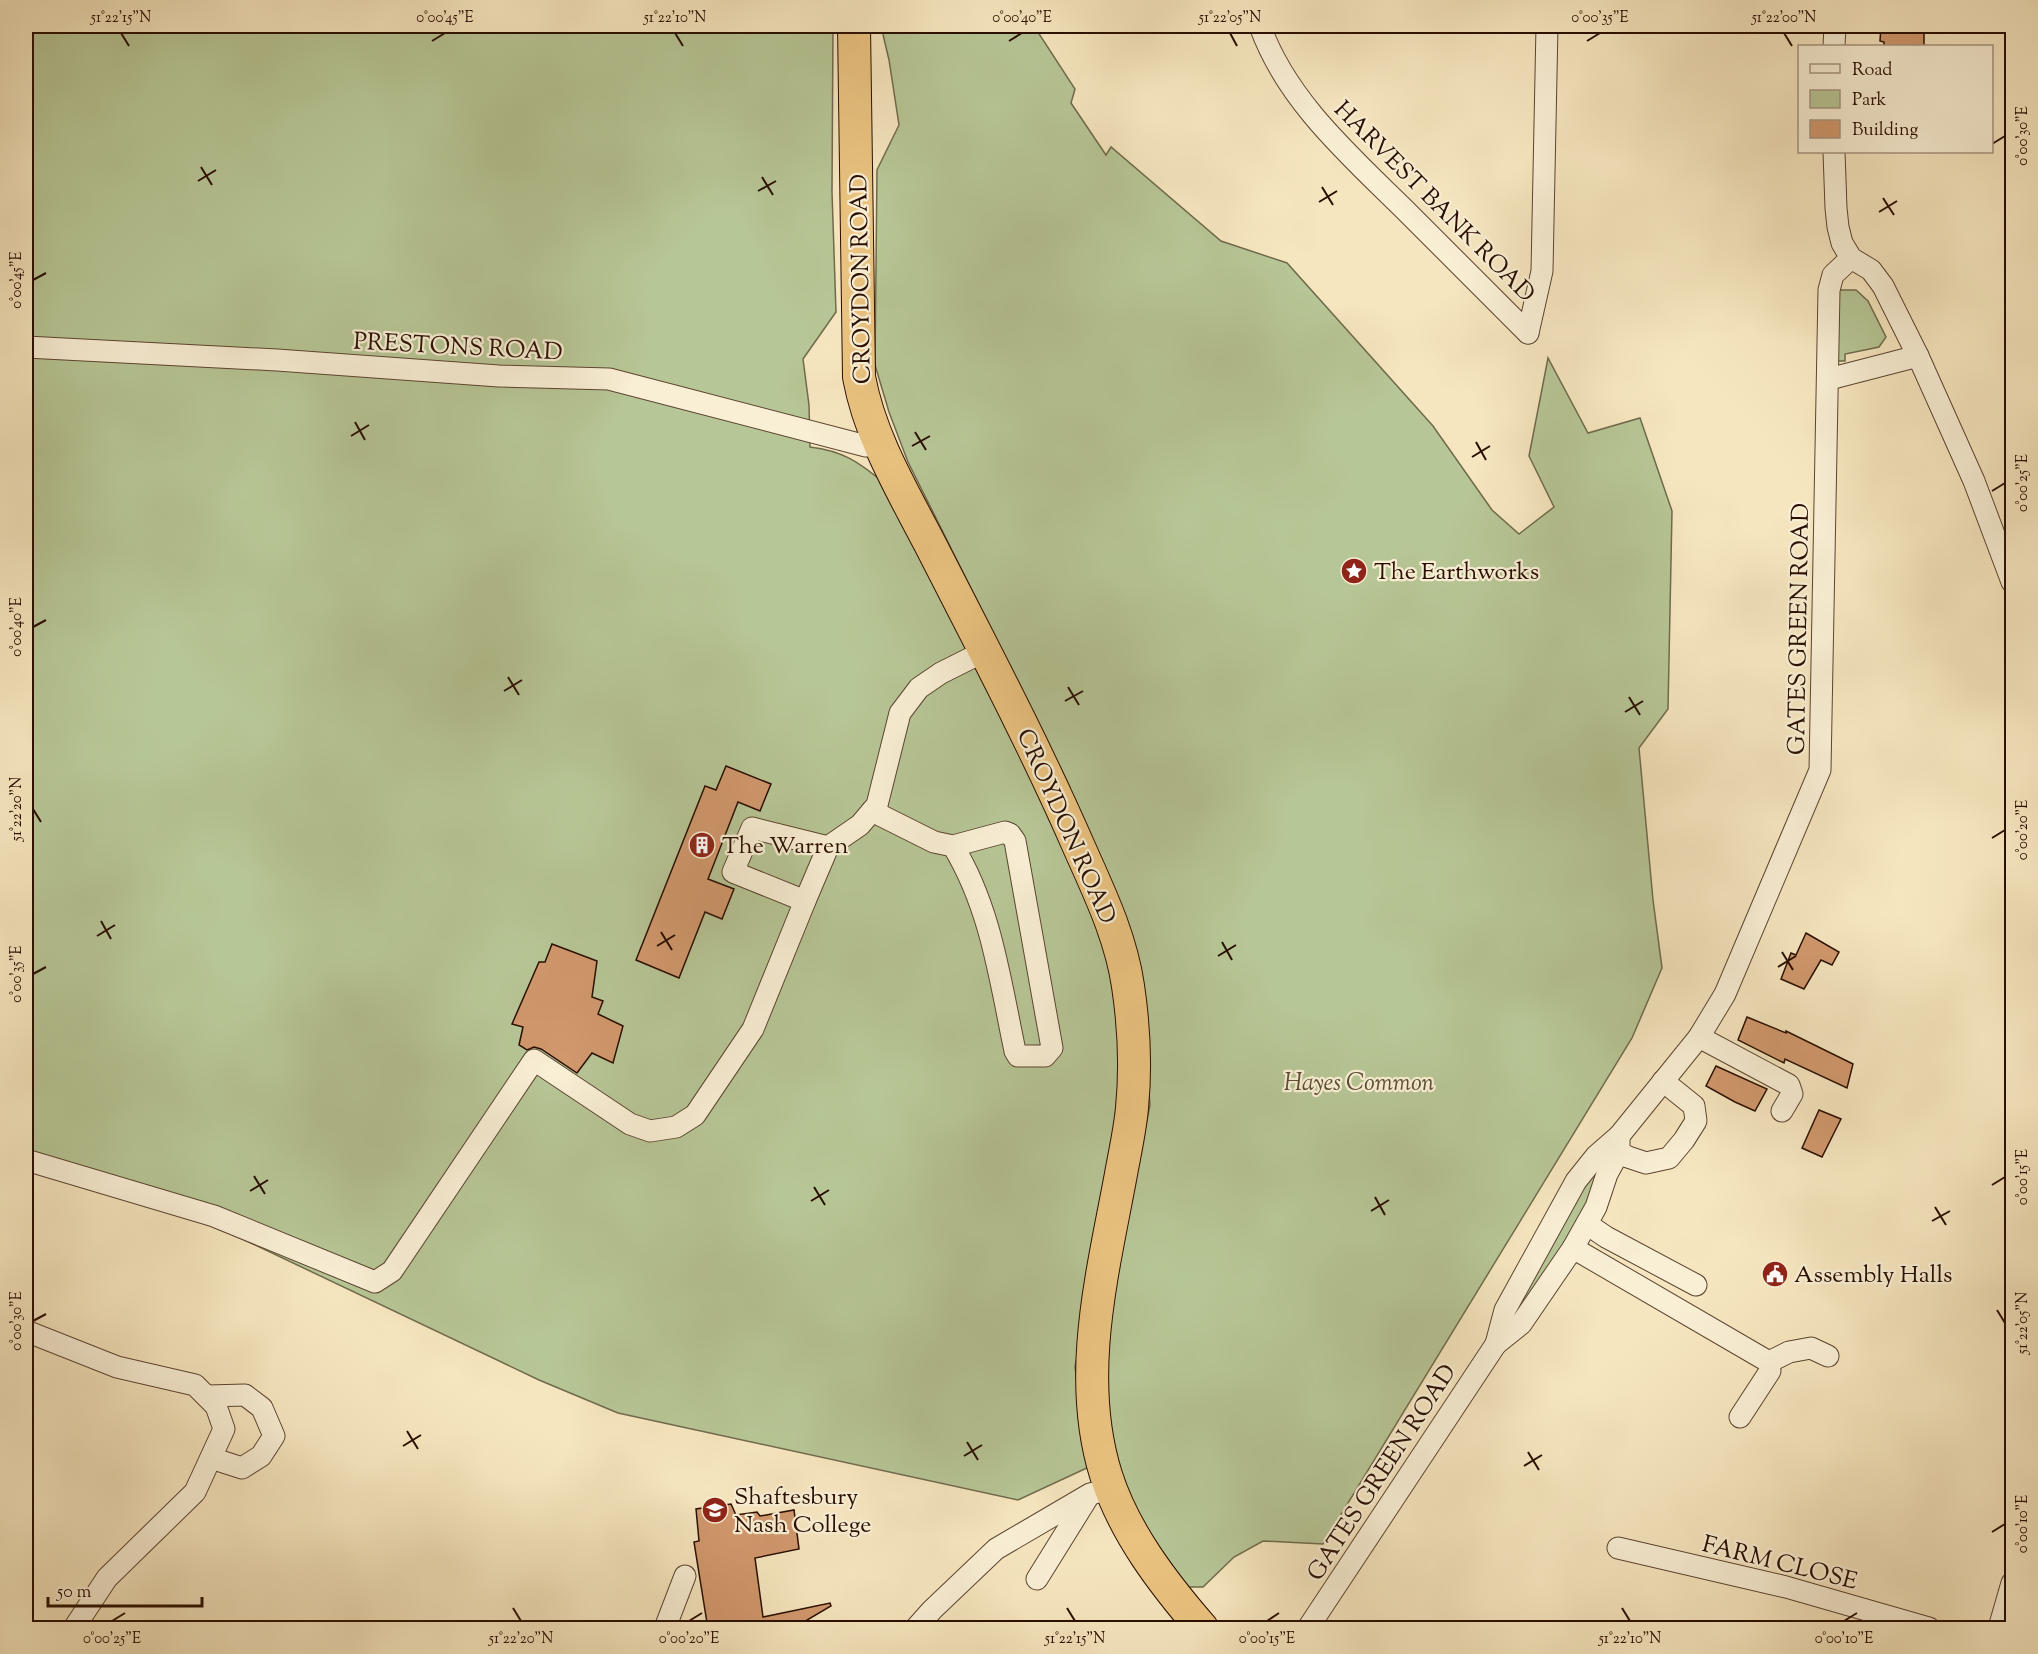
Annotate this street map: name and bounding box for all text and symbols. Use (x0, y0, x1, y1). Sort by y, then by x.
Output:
text: 51°22'15"N (90, 8, 151, 29)
text: 0°00'45"E (416, 8, 474, 29)
text: 51°22'10"N (643, 8, 706, 29)
text: 0°00'40"E (992, 8, 1052, 29)
text: 51°22'05"N (1198, 8, 1261, 29)
text: 0°00'35"E (1571, 8, 1629, 29)
text: 51°22'00"N (1751, 8, 1816, 29)
legend (1798, 45, 1993, 153)
text: Road (1852, 58, 1892, 84)
text: Park (1852, 88, 1887, 114)
street label: HARVEST BANK ROAD (1325, 94, 1542, 311)
text: 0°00'30"E (2013, 106, 2034, 166)
text: Building (1852, 118, 1918, 144)
street label: CROYDON ROAD (843, 173, 881, 384)
text: 0°00'45"E (7, 251, 28, 309)
street label: PRESTONS ROAD (352, 326, 563, 370)
text: 0°00'25"E (2013, 454, 2034, 512)
street label: GATES GREEN ROAD (1781, 503, 1819, 755)
place icon: The Earthworks (1339, 556, 1369, 586)
place label: The Earthworks (1374, 556, 1539, 590)
text: 0°00'40"E (7, 597, 28, 657)
street label: CROYDON ROAD (1007, 724, 1124, 930)
text: 51°22'20"N (7, 777, 28, 842)
text: 0°00'20"E (2013, 800, 2034, 860)
building icon: The Warren (687, 830, 717, 860)
place label: The Warren (722, 830, 848, 864)
text: 0°00'35"E (7, 945, 28, 1003)
park label: Hayes Common (1284, 1067, 1435, 1101)
text: 0°00'15"E (2013, 1149, 2034, 1205)
public building icon: Assembly Halls (1760, 1259, 1790, 1289)
place label: Assembly Halls (1794, 1259, 1953, 1293)
text: 0°00'30"E (7, 1291, 28, 1351)
text: 51°22'05"N (2013, 1292, 2034, 1355)
street label: GATES GREEN ROAD (1300, 1358, 1466, 1588)
place label: Shaftesbury Nash College (734, 1481, 872, 1543)
school or university icon: Shaftesbury Nash College (700, 1495, 730, 1525)
text: 0°00'10"E (2013, 1495, 2034, 1553)
street label: FARM CLOSE (1698, 1528, 1861, 1600)
scale bar (48, 1570, 202, 1608)
text: 50 m (56, 1580, 92, 1606)
text: 0°00'25"E (83, 1629, 141, 1650)
text: 51°22'20"N (488, 1629, 553, 1650)
text: 0°00'20"E (659, 1629, 719, 1650)
text: 51°22'15"N (1044, 1629, 1105, 1650)
text: 0°00'15"E (1239, 1629, 1295, 1650)
text: 51°22'10"N (1598, 1629, 1661, 1650)
text: 0°00'10"E (1815, 1629, 1873, 1650)

